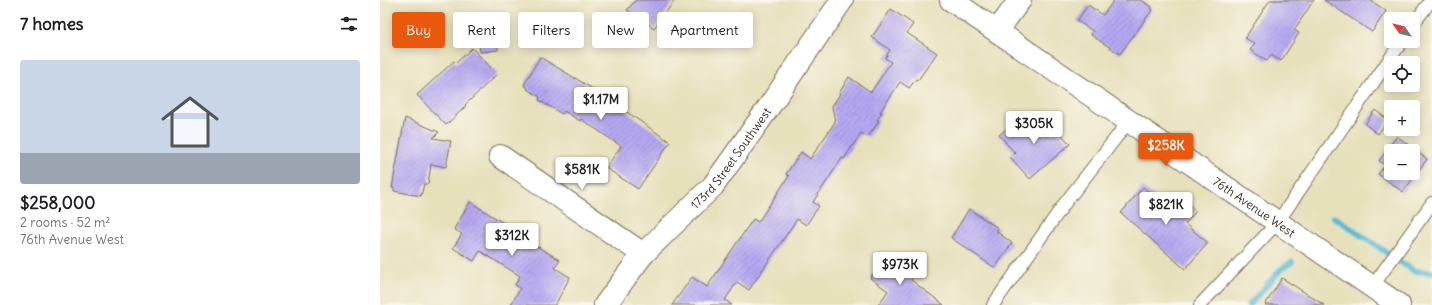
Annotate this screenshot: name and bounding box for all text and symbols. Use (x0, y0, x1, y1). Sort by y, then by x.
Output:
chip: Buy (392, 12, 445, 48)
chip: Rent (453, 12, 510, 48)
chip: Filters (518, 12, 584, 48)
chip: New (592, 12, 649, 48)
chip: Apartment (657, 12, 753, 48)
north arrow (1384, 12, 1420, 48)
map controls (1384, 12, 1420, 180)
text: 7 homes (20, 13, 84, 35)
icon: filters (338, 13, 360, 35)
button: locate (1384, 56, 1420, 92)
icon: home (154, 86, 226, 158)
pin: $1.17M (568, 87, 634, 121)
text: $1.17M (583, 91, 619, 108)
button: + (1384, 100, 1420, 136)
street label: 173rd Street Southwest (687, 104, 774, 212)
pin: $305K (1006, 111, 1062, 145)
text: $305K (1015, 115, 1053, 132)
pin: $258K (1138, 133, 1194, 167)
text: $258K (1147, 137, 1185, 154)
button: − (1384, 144, 1420, 180)
pin: $581K (554, 157, 610, 191)
text: $581K (564, 161, 600, 178)
street label: 76th Avenue West (1210, 173, 1298, 240)
text: $258,000 (20, 192, 95, 214)
pin: $821K (1138, 192, 1194, 226)
text: $821K (1148, 196, 1184, 213)
text: 2 rooms · 52 m² (20, 214, 110, 231)
pin: $312K (484, 223, 540, 257)
text: $312K (495, 227, 529, 244)
text: 76th Avenue West (20, 231, 124, 248)
pin: $973K (872, 252, 928, 286)
text: $973K (882, 256, 918, 273)

